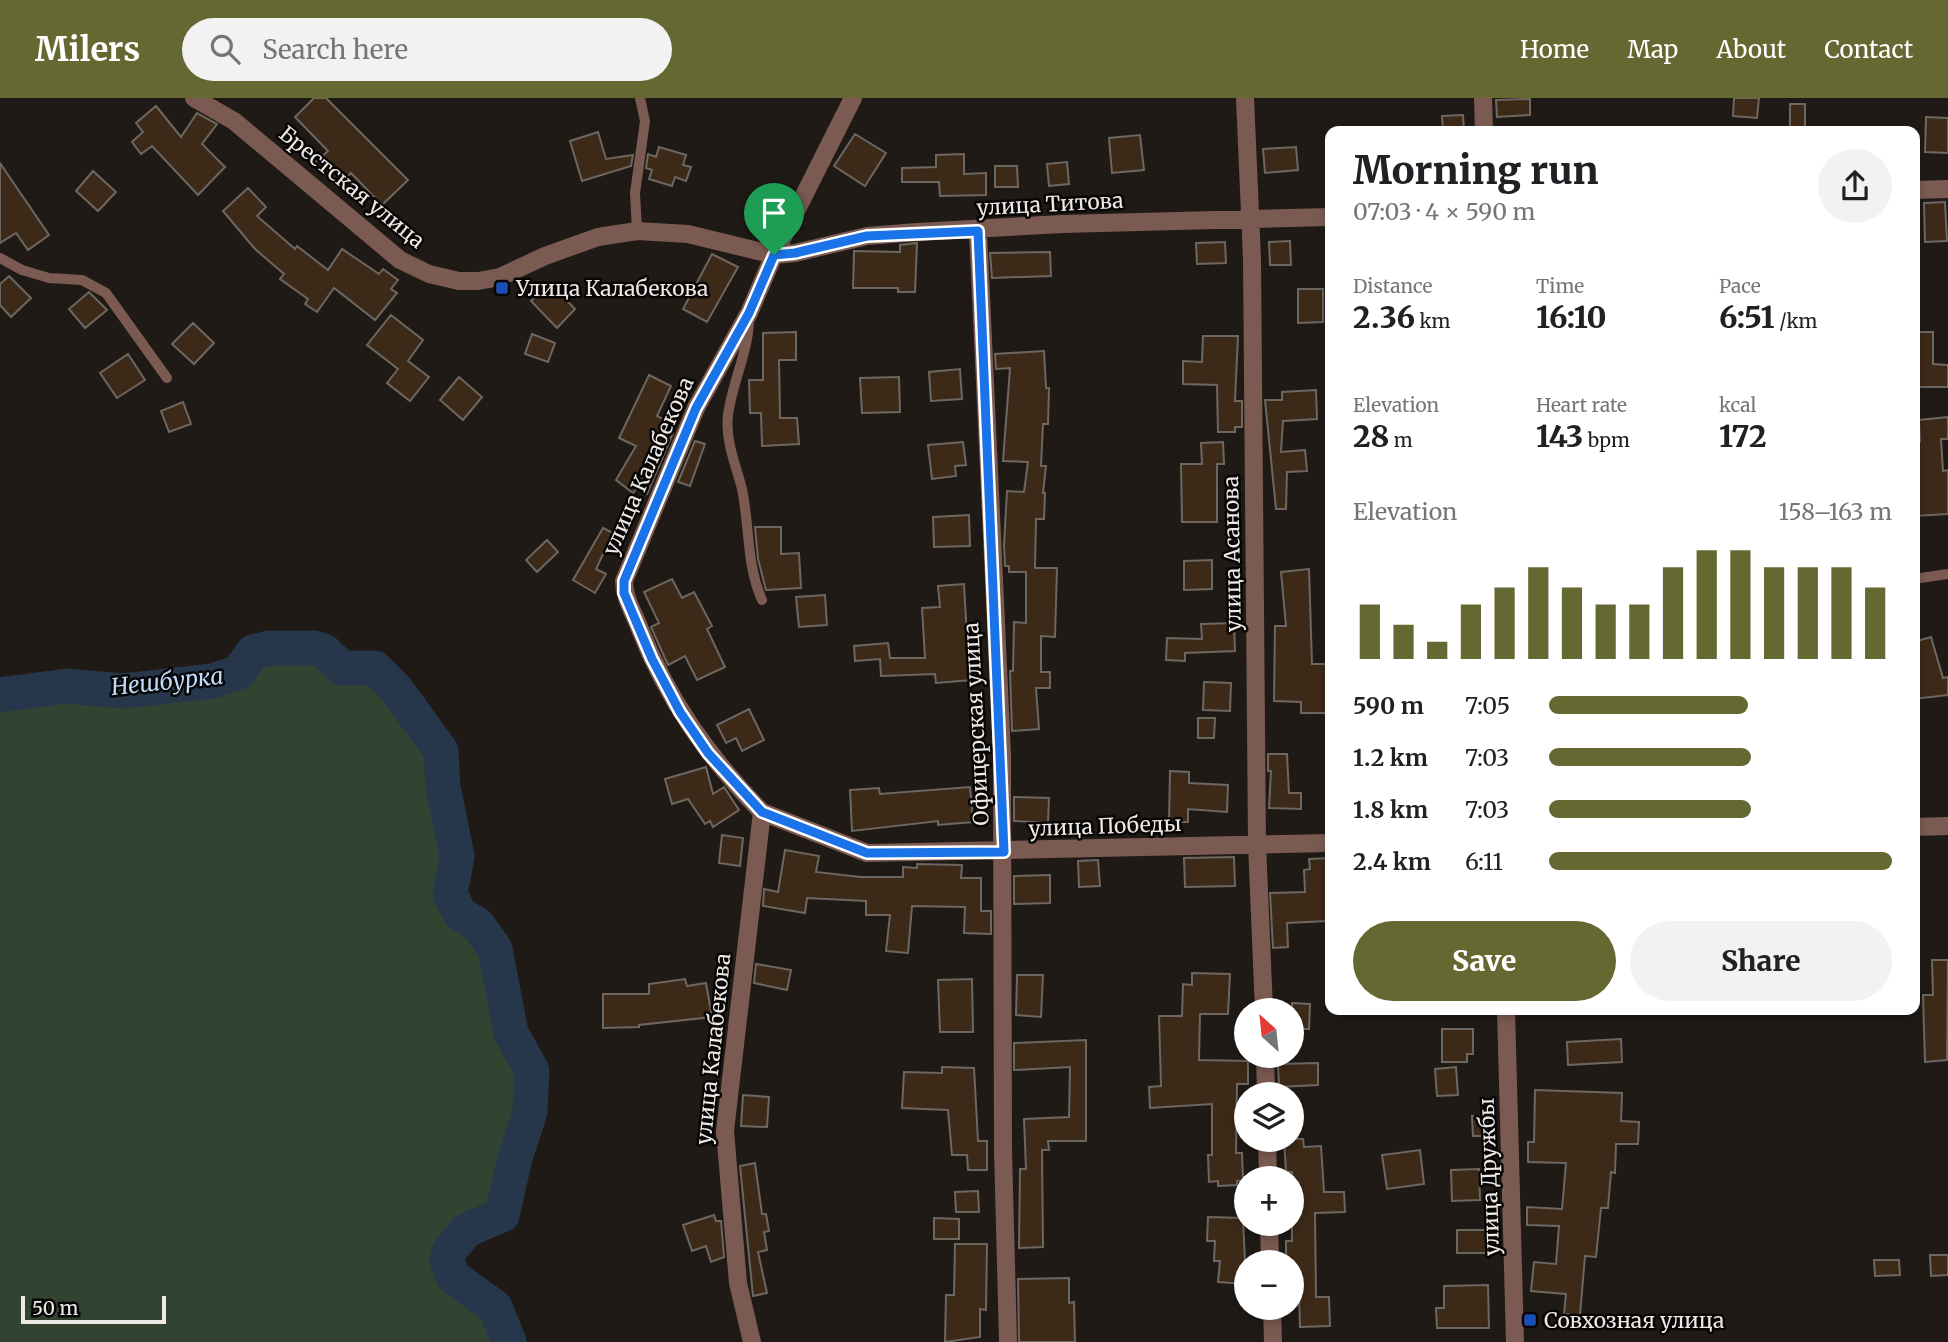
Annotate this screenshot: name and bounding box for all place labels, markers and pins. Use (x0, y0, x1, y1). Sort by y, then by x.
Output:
pin (744, 183, 804, 255)
place label: Улица Калабекова (515, 275, 708, 302)
marker: Улица Калабекова (494, 280, 510, 296)
place label: Совхозная улица (1544, 1307, 1724, 1334)
marker: Совхозная улица (1522, 1312, 1538, 1328)

